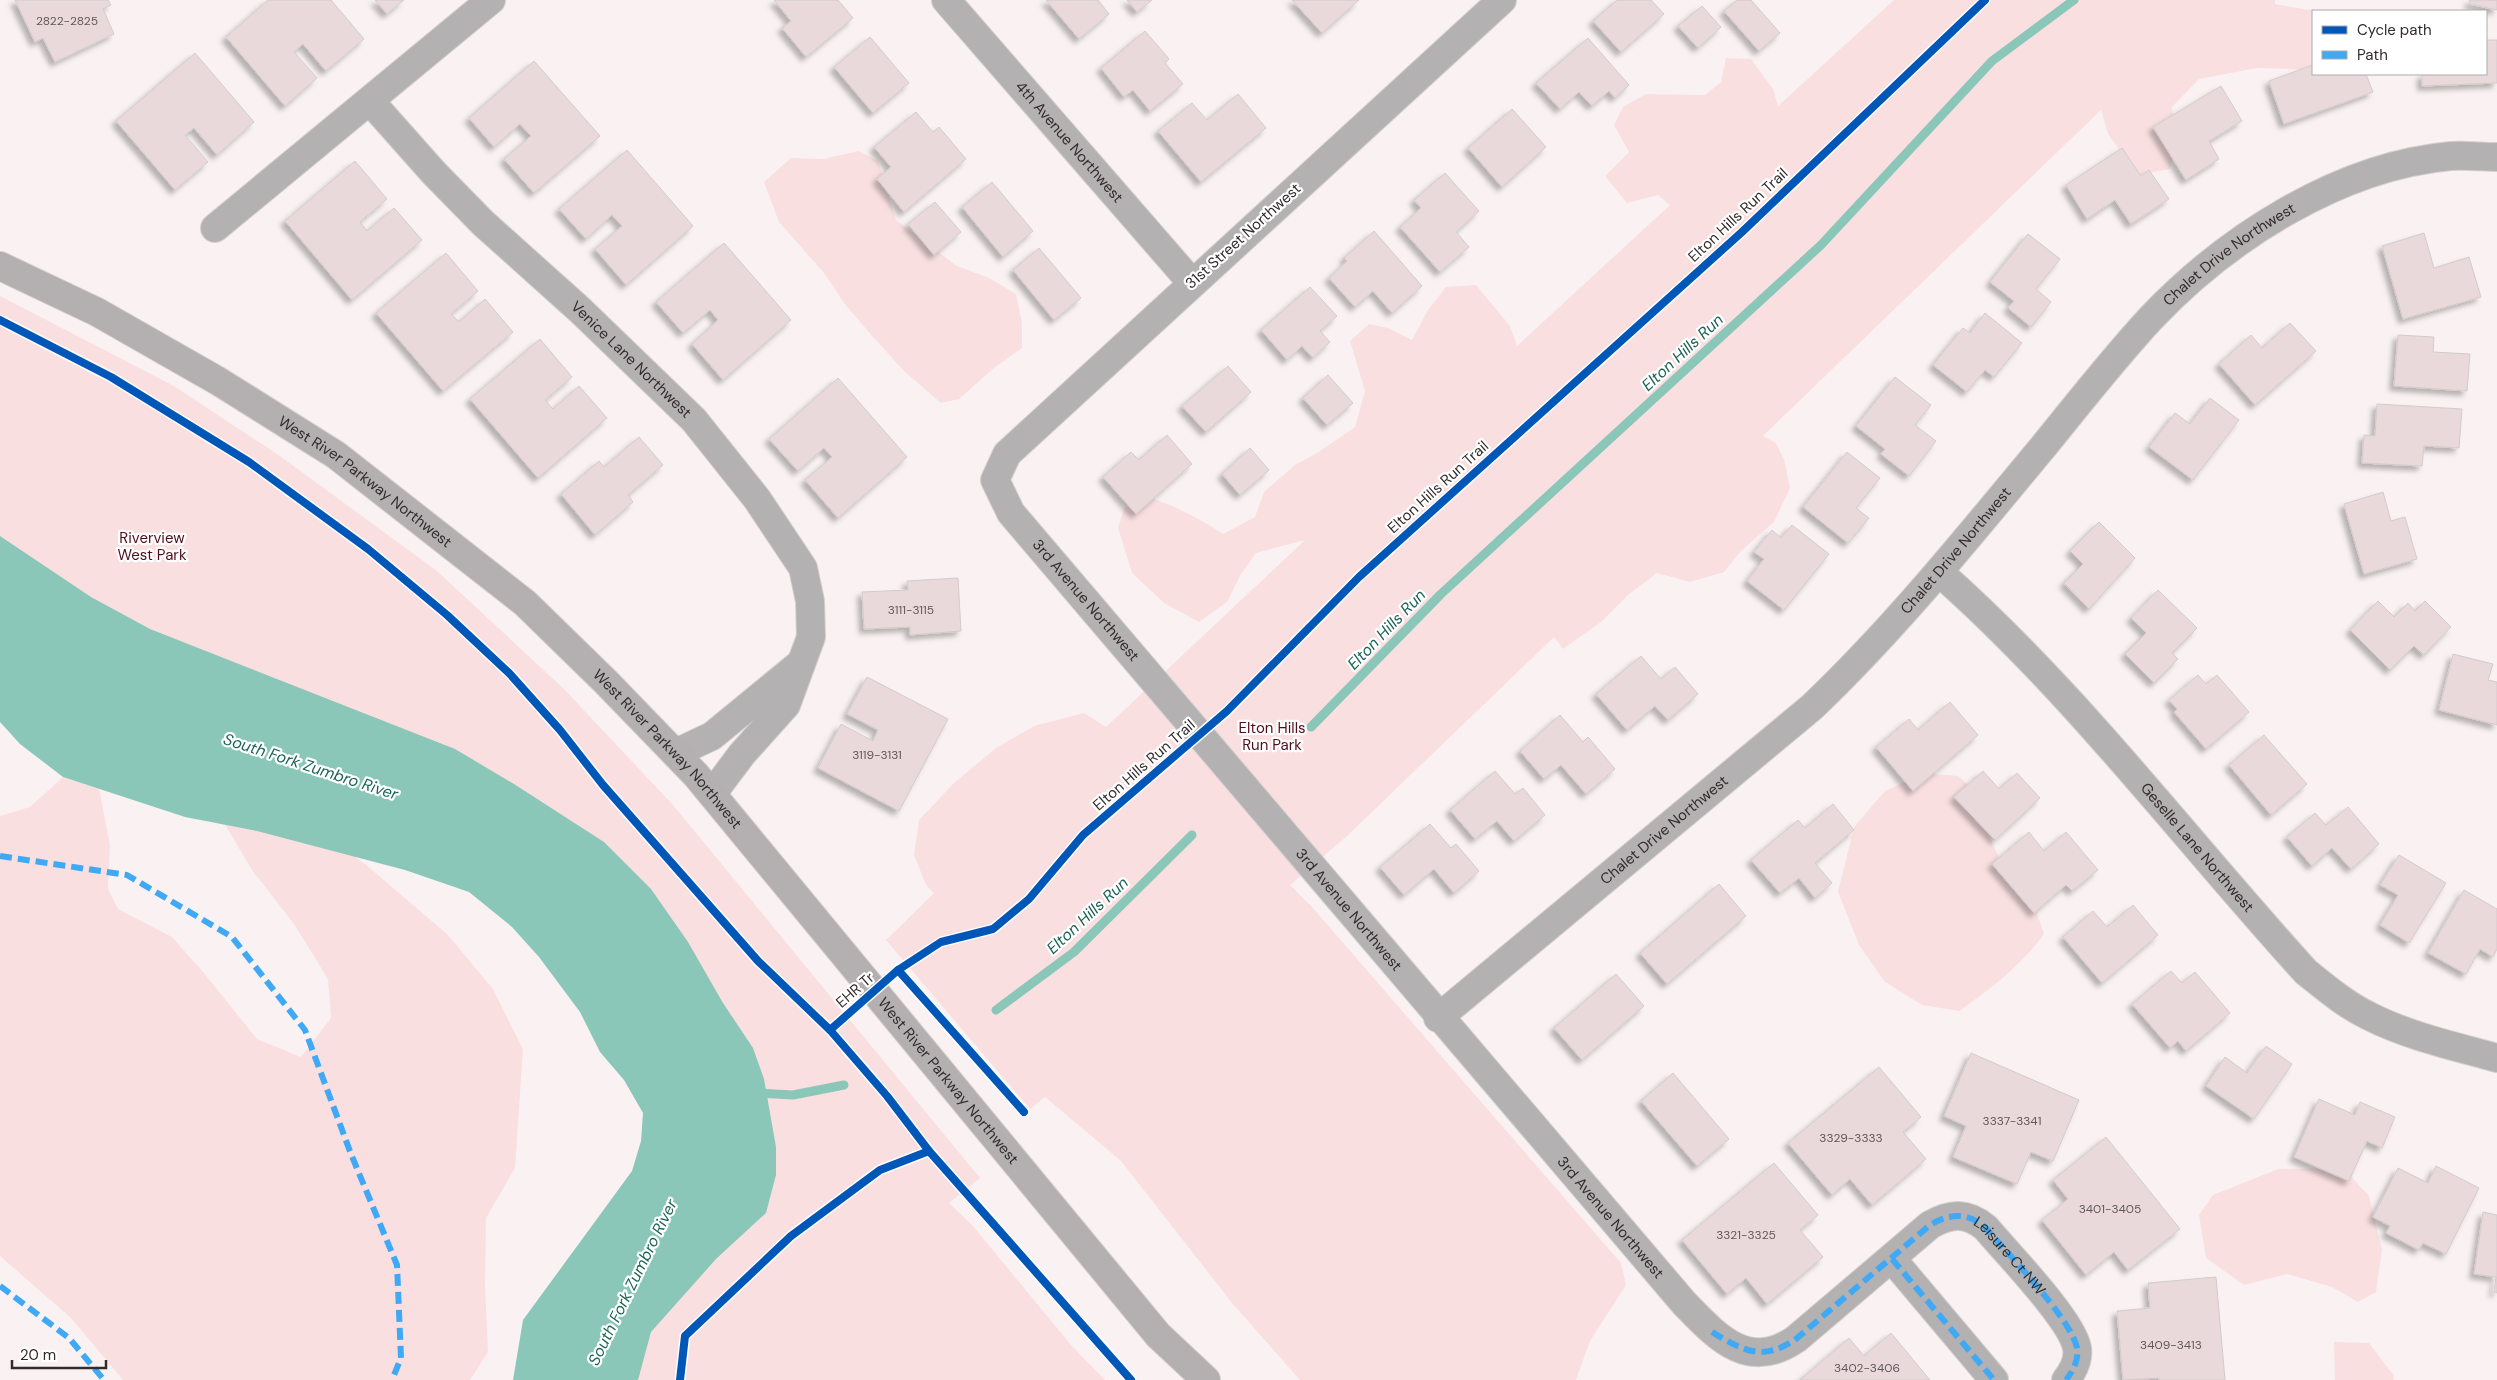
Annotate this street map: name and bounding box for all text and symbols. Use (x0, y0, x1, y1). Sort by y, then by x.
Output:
legend (2312, 10, 2487, 75)
house number: 2822-2825 (36, 13, 98, 29)
text: Cycle path (2357, 20, 2432, 40)
text: Path (2357, 45, 2388, 65)
street label: 4th Avenue Northwest (1011, 77, 1128, 207)
street label: Elton Hills Run Trail (1684, 164, 1792, 266)
street label: 31st Street Northwest (1181, 179, 1305, 293)
street label: Chalet Drive Northwest (2159, 198, 2299, 310)
street label: Venice Lane Northwest (567, 297, 696, 422)
water label: Elton Hills Run (1637, 309, 1728, 395)
street label: West River Parkway Northwest (274, 411, 456, 552)
street label: Elton Hills Run Trail (1383, 436, 1493, 538)
street label: Chalet Drive Northwest (1896, 483, 2016, 618)
park label: Riverview West Park (118, 528, 187, 565)
street label: 3rd Avenue Northwest (1028, 535, 1144, 666)
water label: Elton Hills Run (1343, 585, 1430, 674)
house number: 3111-3115 (888, 602, 934, 618)
street label: West River Parkway Northwest (589, 665, 746, 833)
street label: Elton Hills Run Trail (1089, 715, 1199, 815)
park label: Elton Hills Run Park (1238, 718, 1306, 755)
water label: South Fork Zumbro River (221, 728, 402, 805)
house number: 3119-3131 (852, 747, 902, 763)
street label: Chalet Drive Northwest (1596, 771, 1732, 889)
street label: Geselle Lane Northwest (2136, 779, 2259, 917)
street label: 3rd Avenue Northwest (1291, 844, 1407, 975)
water label: Elton Hills Run (1042, 872, 1133, 958)
street label: EHR Tr (832, 967, 879, 1012)
street label: West River Parkway Northwest (873, 993, 1023, 1169)
house number: 3337-3341 (1983, 1113, 2041, 1129)
house number: 3329-3333 (1819, 1130, 1883, 1146)
street label: 3rd Avenue Northwest (1553, 1152, 1669, 1283)
water label: South Fork Zumbro River (583, 1195, 682, 1369)
house number: 3401-3405 (2079, 1201, 2141, 1217)
street label: Leisure Ct NW (1970, 1212, 2050, 1300)
house number: 3321-3325 (1716, 1227, 1776, 1243)
house number: 3409-3413 (2140, 1337, 2202, 1353)
scale bar (12, 1338, 106, 1370)
text: 20 m (20, 1345, 56, 1365)
house number: 3402-3406 (1834, 1360, 1900, 1376)

